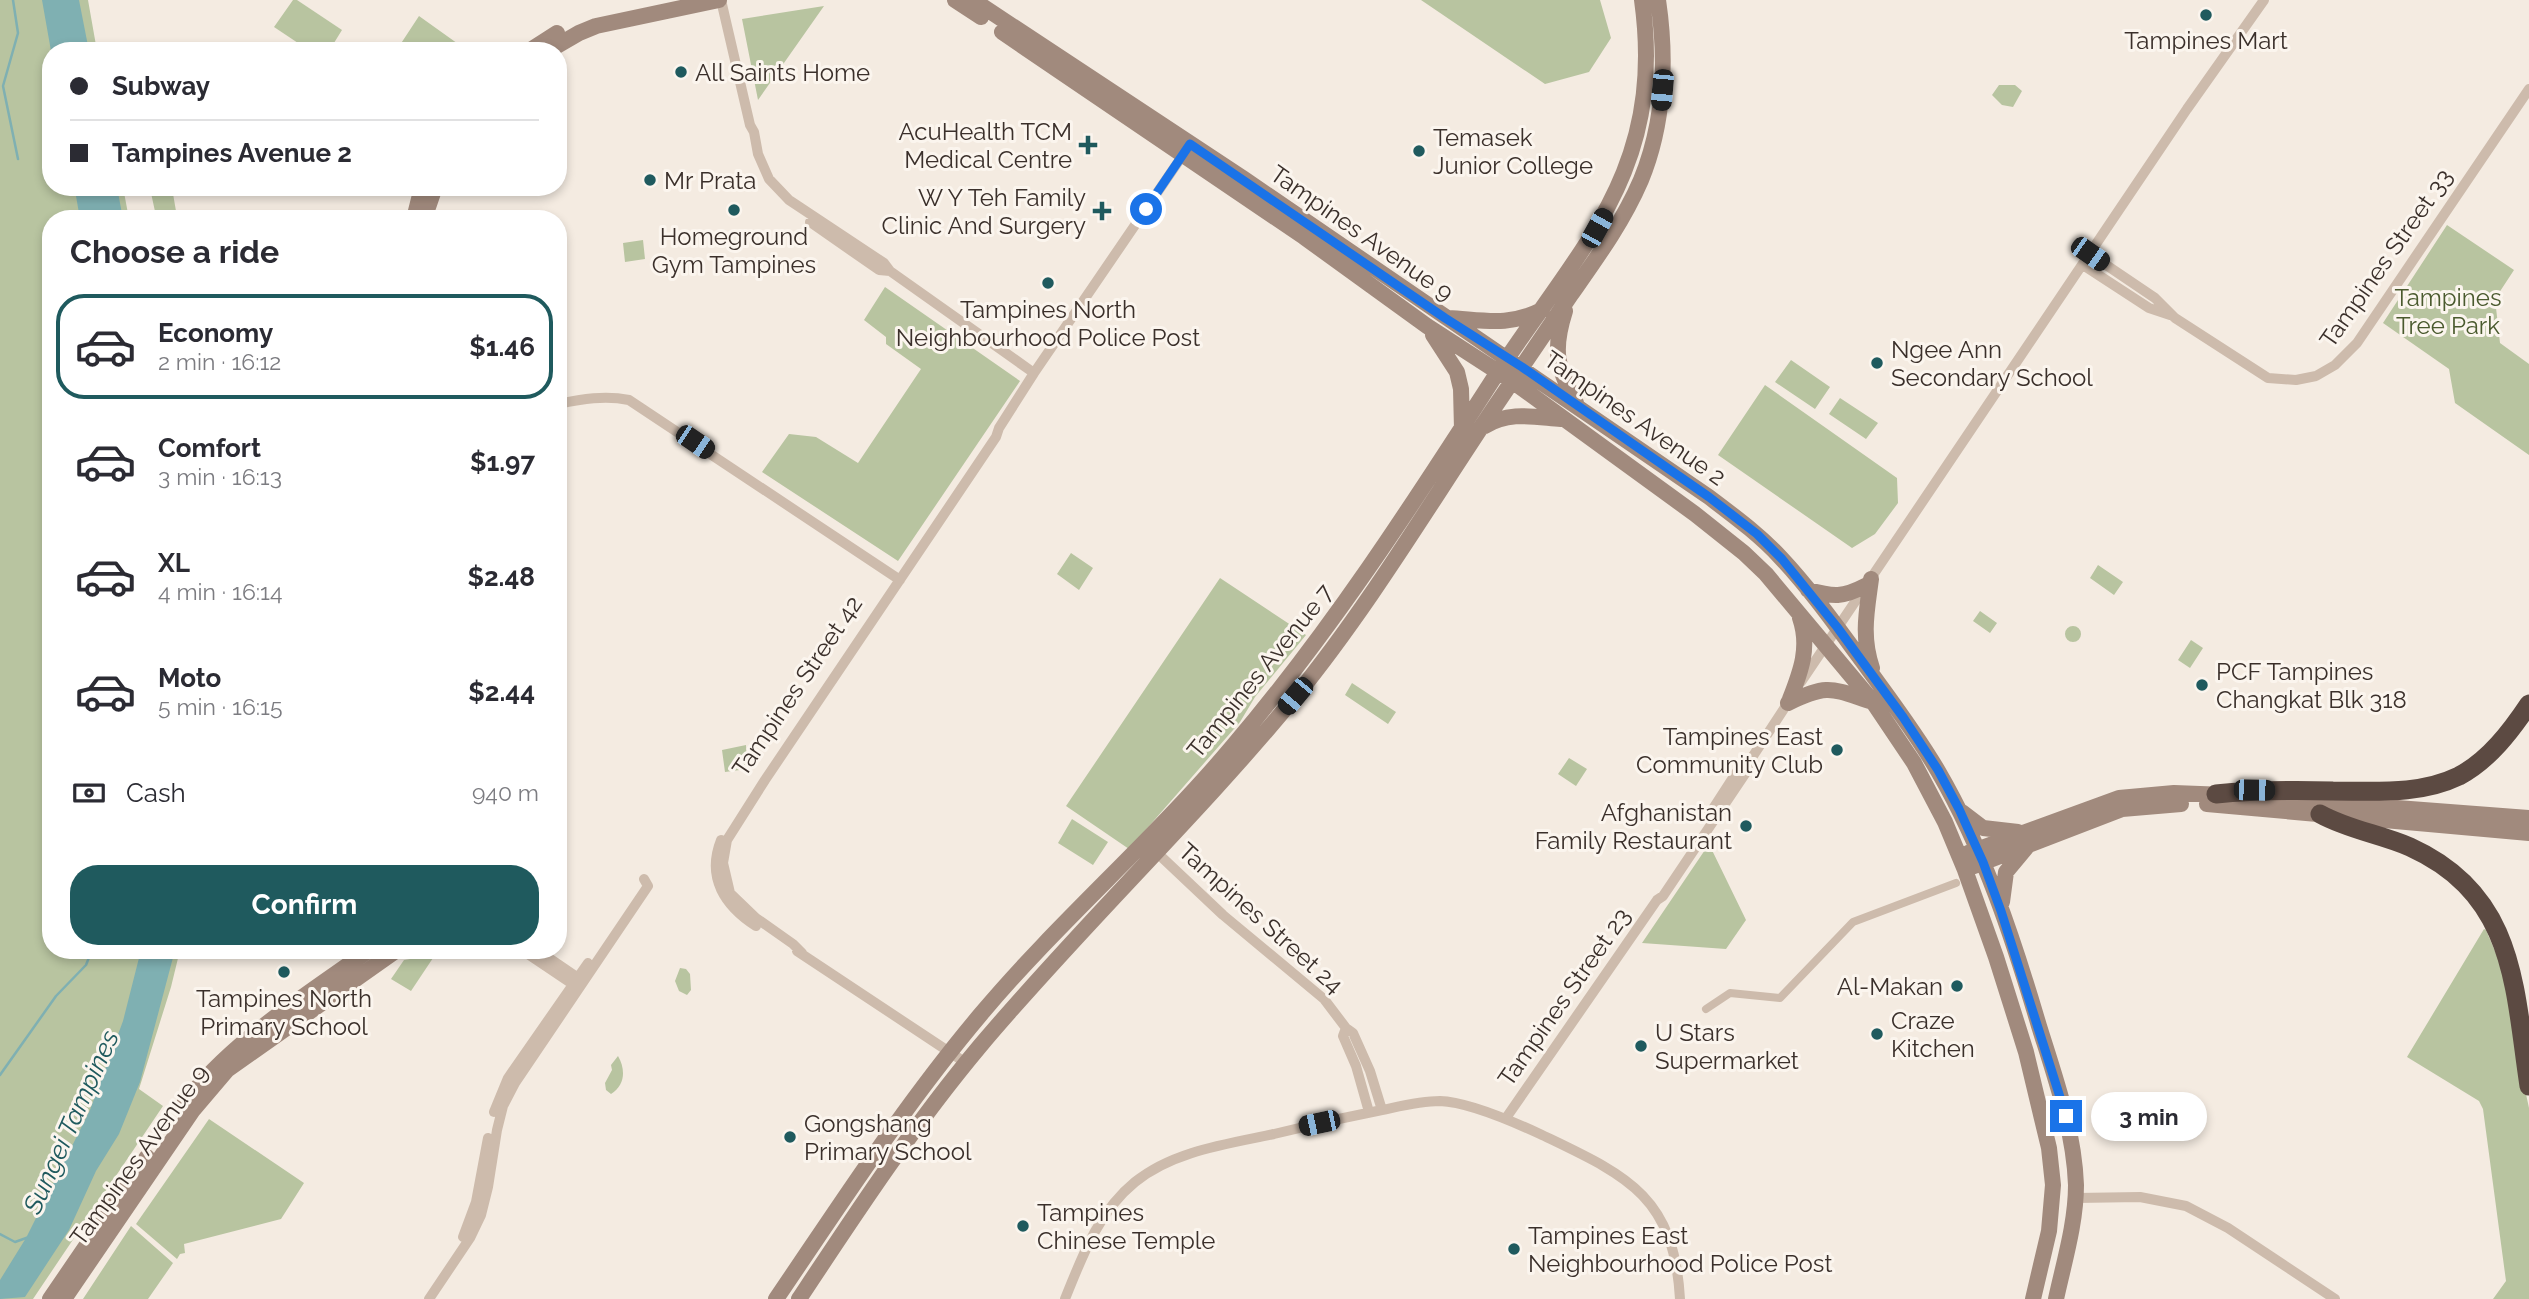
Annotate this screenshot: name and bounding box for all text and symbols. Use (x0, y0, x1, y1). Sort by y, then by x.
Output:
marker: Tampines Mart (2198, 7, 2214, 23)
place label: Tampines Mart (2124, 26, 2288, 55)
place label: All Saints Home (695, 58, 870, 87)
marker: All Saints Home (673, 64, 689, 80)
car (1650, 68, 1675, 112)
text: Subway (112, 71, 210, 101)
place label: AcuHealth TCM Medical Centre (898, 117, 1072, 174)
place label: Temasek Junior College (1433, 123, 1593, 180)
marker: AcuHealth TCM Medical Centre (1078, 135, 1098, 155)
text: Tampines Avenue 2 (112, 138, 352, 168)
marker: Temasek Junior College (1411, 143, 1427, 159)
street label: Tampines Avenue 9 (1265, 159, 1459, 307)
street label: Tampines Street 33 (2313, 163, 2459, 353)
place label: Mr Prata (664, 166, 756, 195)
marker: Mr Prata (642, 172, 658, 188)
place label: W Y Teh Family Clinic And Surgery (881, 183, 1086, 240)
route start (1130, 193, 1162, 225)
marker: W Y Teh Family Clinic And Surgery (1092, 201, 1112, 221)
marker: Homeground Gym Tampines (726, 202, 742, 218)
car (1578, 205, 1617, 251)
place label: Homeground Gym Tampines (652, 222, 816, 279)
text: Choose a ride (70, 233, 279, 270)
car (2067, 233, 2114, 275)
marker: Tampines North Neighbourhood Police Post (1040, 275, 1056, 291)
park label: Tampines Tree Park (2395, 283, 2501, 340)
place label: Tampines North Neighbourhood Police Post (896, 295, 1200, 352)
icon: car (74, 315, 137, 378)
text: Economy (158, 318, 273, 348)
text: $1.46 (469, 332, 535, 362)
place label: Ngee Ann Secondary School (1891, 335, 2093, 392)
street label: Tampines Avenue 2 (1539, 344, 1731, 492)
text: 2 min · 16:12 (158, 348, 281, 375)
marker: Ngee Ann Secondary School (1869, 355, 1885, 371)
car (672, 422, 719, 462)
icon: car (74, 430, 137, 493)
text: Comfort (158, 433, 261, 463)
text: $1.97 (470, 447, 535, 477)
text: 3 min · 16:13 (158, 463, 282, 490)
icon: car (74, 545, 137, 608)
text: XL (158, 548, 190, 578)
text: $2.48 (467, 562, 535, 592)
text: 4 min · 16:14 (158, 578, 283, 605)
street label: Tampines Avenue 7 (1181, 578, 1339, 764)
street label: Tampines Street 42 (726, 590, 868, 782)
place label: PCF Tampines Changkat Blk 318 (2216, 657, 2407, 714)
icon: car (74, 660, 137, 723)
text: Moto (158, 663, 221, 693)
car (1274, 673, 1317, 719)
text: $2.44 (468, 677, 535, 707)
marker: PCF Tampines Changkat Blk 318 (2194, 677, 2210, 693)
text: 5 min · 16:15 (158, 693, 282, 720)
place label: Tampines East Community Club (1636, 722, 1823, 779)
marker: Tampines East Community Club (1829, 742, 1845, 758)
icon: cash (70, 774, 108, 812)
text: Cash (126, 778, 186, 808)
text: 940 m (472, 779, 539, 806)
car (2233, 779, 2276, 801)
place label: Afghanistan Family Restaurant (1535, 798, 1732, 855)
marker: Afghanistan Family Restaurant (1738, 818, 1754, 834)
street label: Tampines Street 24 (1173, 837, 1349, 999)
button: Confirm (70, 865, 539, 945)
street label: Tampines Street 23 (1492, 902, 1636, 1092)
marker: Tampines North Primary School (276, 964, 292, 980)
place label: Al-Makan (1837, 972, 1943, 1001)
marker: Al-Makan (1949, 978, 1965, 994)
place label: Tampines North Primary School (196, 984, 372, 1041)
place label: Craze Kitchen (1891, 1006, 1975, 1063)
place label: U Stars Supermarket (1655, 1018, 1799, 1075)
water label: Sungei Tampines (17, 1026, 125, 1219)
marker: Craze Kitchen (1869, 1026, 1885, 1042)
marker: U Stars Supermarket (1633, 1038, 1649, 1054)
street label: Tampines Avenue 9 (64, 1059, 214, 1251)
callout: 3 min (2090, 1092, 2206, 1140)
route end (2050, 1100, 2082, 1132)
text: 3 min (2119, 1103, 2179, 1130)
car (1297, 1108, 1342, 1138)
place label: Gongshang Primary School (804, 1109, 972, 1166)
marker: Gongshang Primary School (782, 1129, 798, 1145)
place label: Tampines Chinese Temple (1037, 1198, 1215, 1255)
marker: Tampines Chinese Temple (1015, 1218, 1031, 1234)
place label: Tampines East Neighbourhood Police Post (1528, 1221, 1832, 1278)
marker: Tampines East Neighbourhood Police Post (1506, 1241, 1522, 1257)

